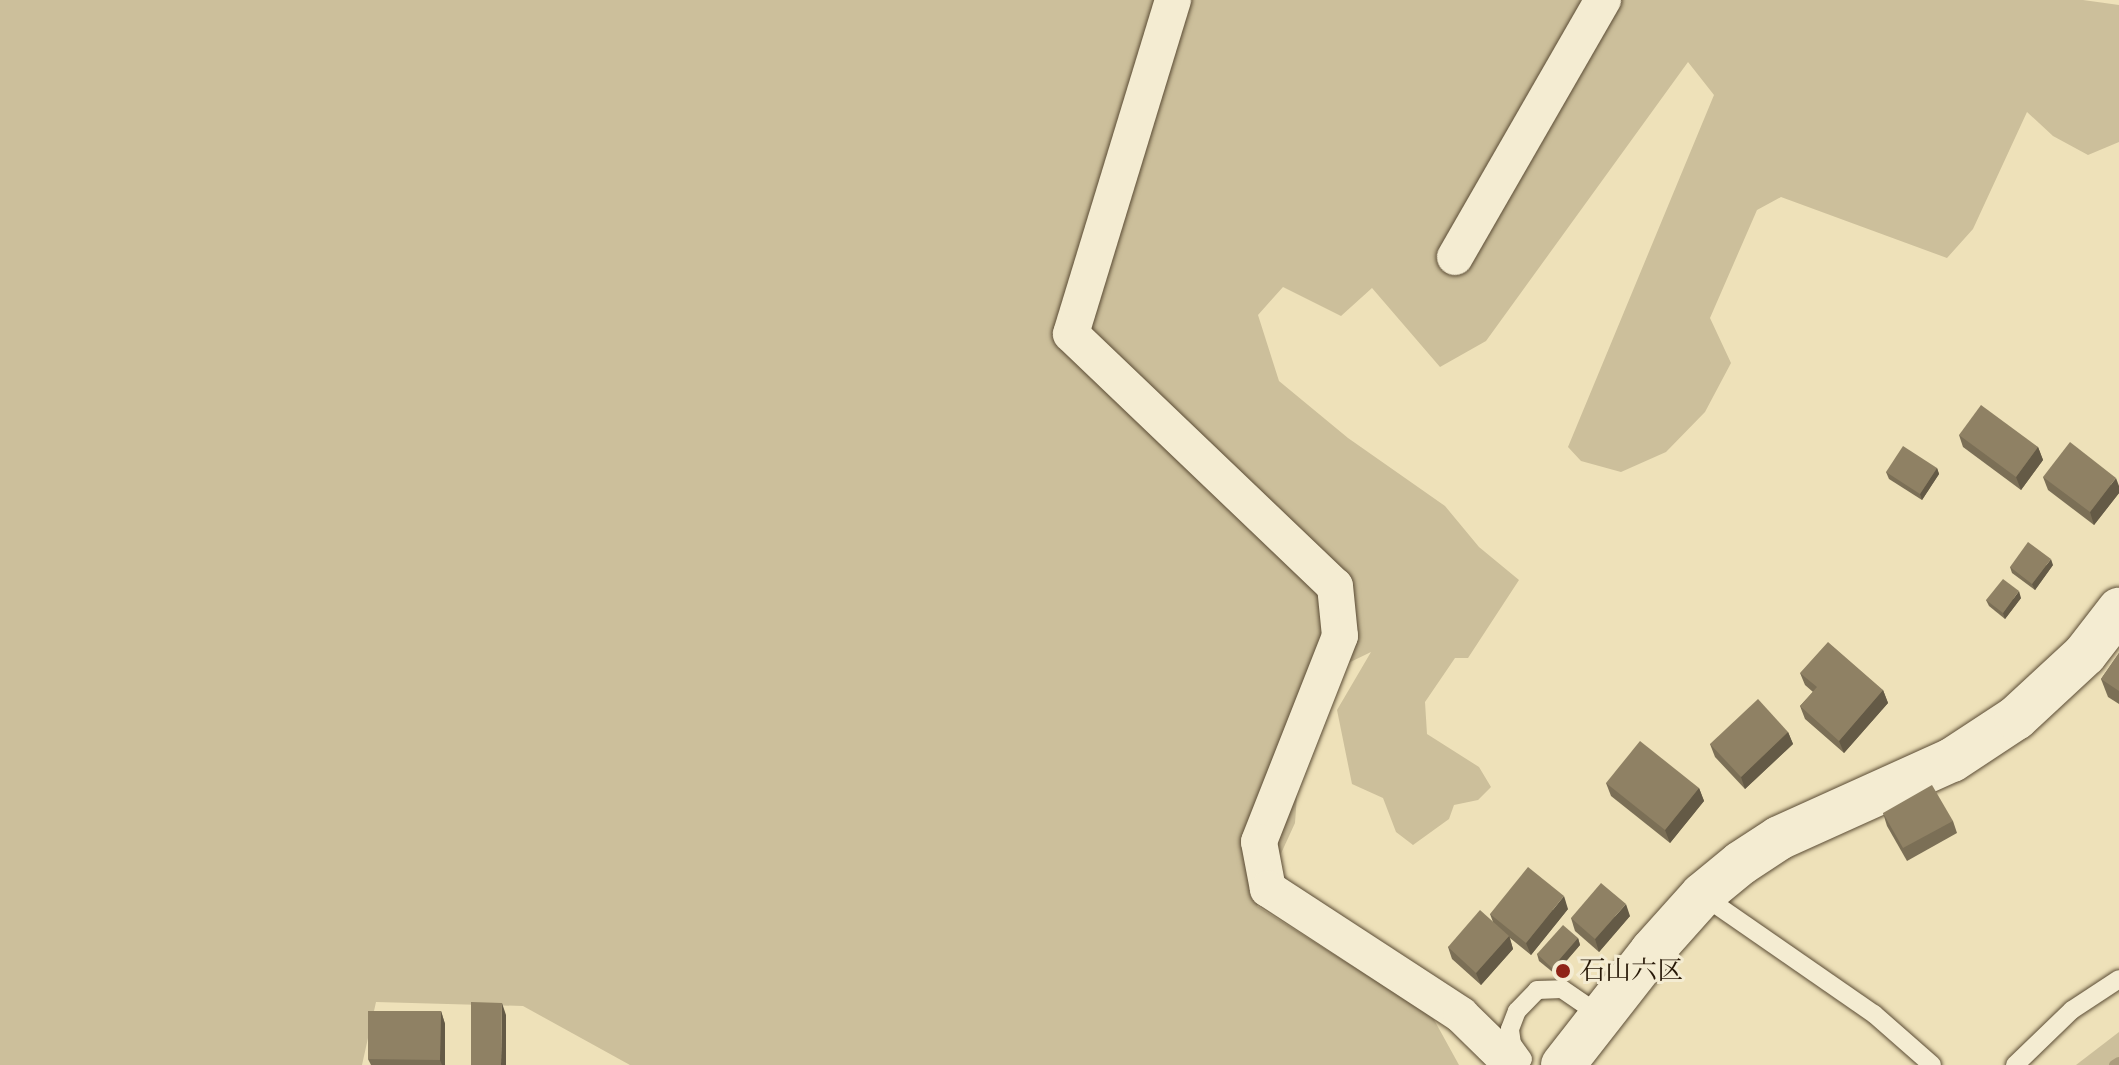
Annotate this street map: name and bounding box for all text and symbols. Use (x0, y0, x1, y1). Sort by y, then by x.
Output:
place label: 石山六区 (1579, 955, 1683, 987)
marker: 石山六区 (1554, 962, 1572, 980)

